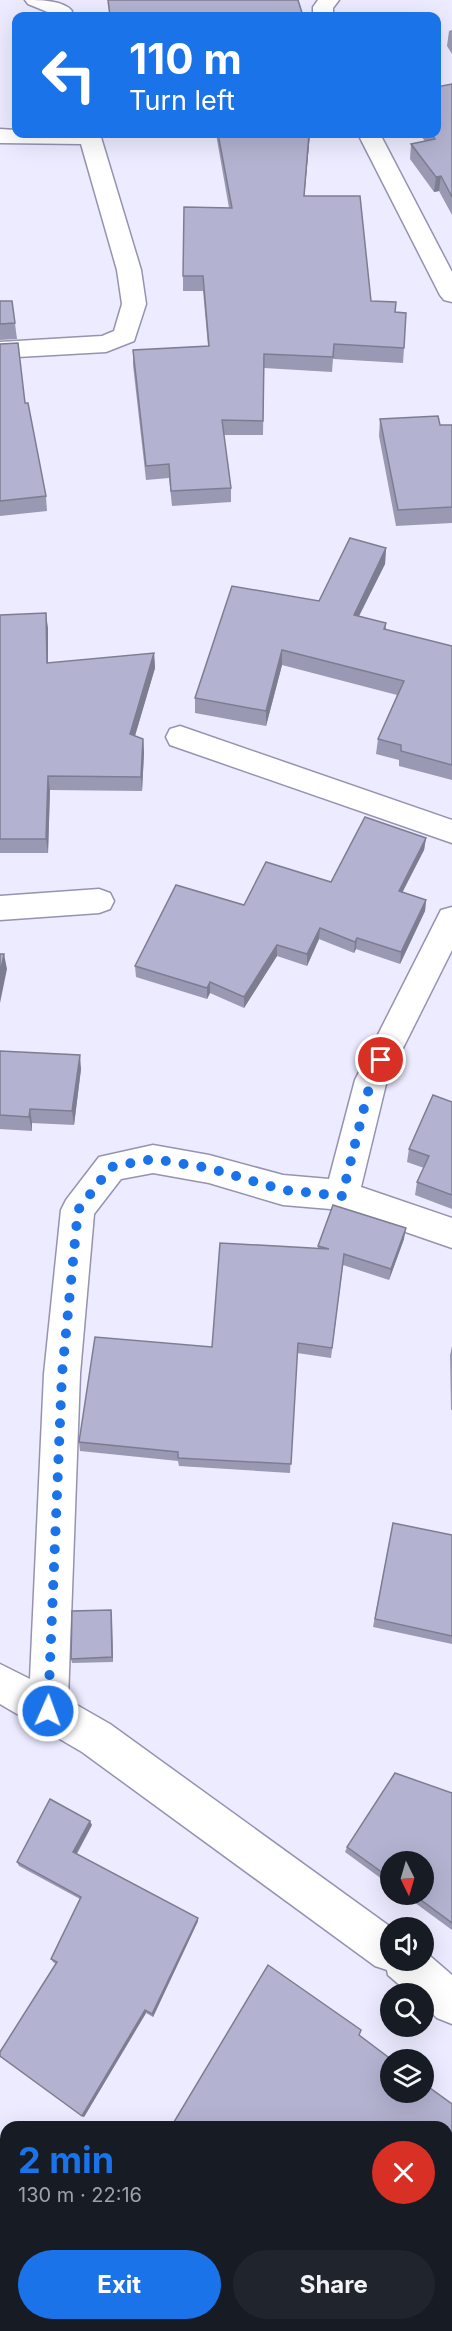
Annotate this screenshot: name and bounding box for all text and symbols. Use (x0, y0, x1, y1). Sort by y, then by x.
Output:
text: 110 m (129, 33, 242, 84)
icon: left (30, 36, 108, 114)
text: Turn left (129, 84, 235, 117)
pin (355, 1034, 406, 1085)
icon: arrive (364, 1043, 397, 1076)
position arrow (16, 1679, 80, 1743)
north arrow (380, 1851, 434, 1905)
map controls (380, 1851, 434, 2103)
button: sound (380, 1917, 434, 1971)
button: search (380, 1983, 434, 2037)
button: layers (380, 2049, 434, 2103)
text: 2 min (18, 2138, 114, 2182)
button: close (372, 2141, 435, 2204)
text: 130 m · 22:16 (18, 2183, 142, 2207)
button: Exit (18, 2250, 221, 2319)
button: Share (233, 2250, 435, 2319)

